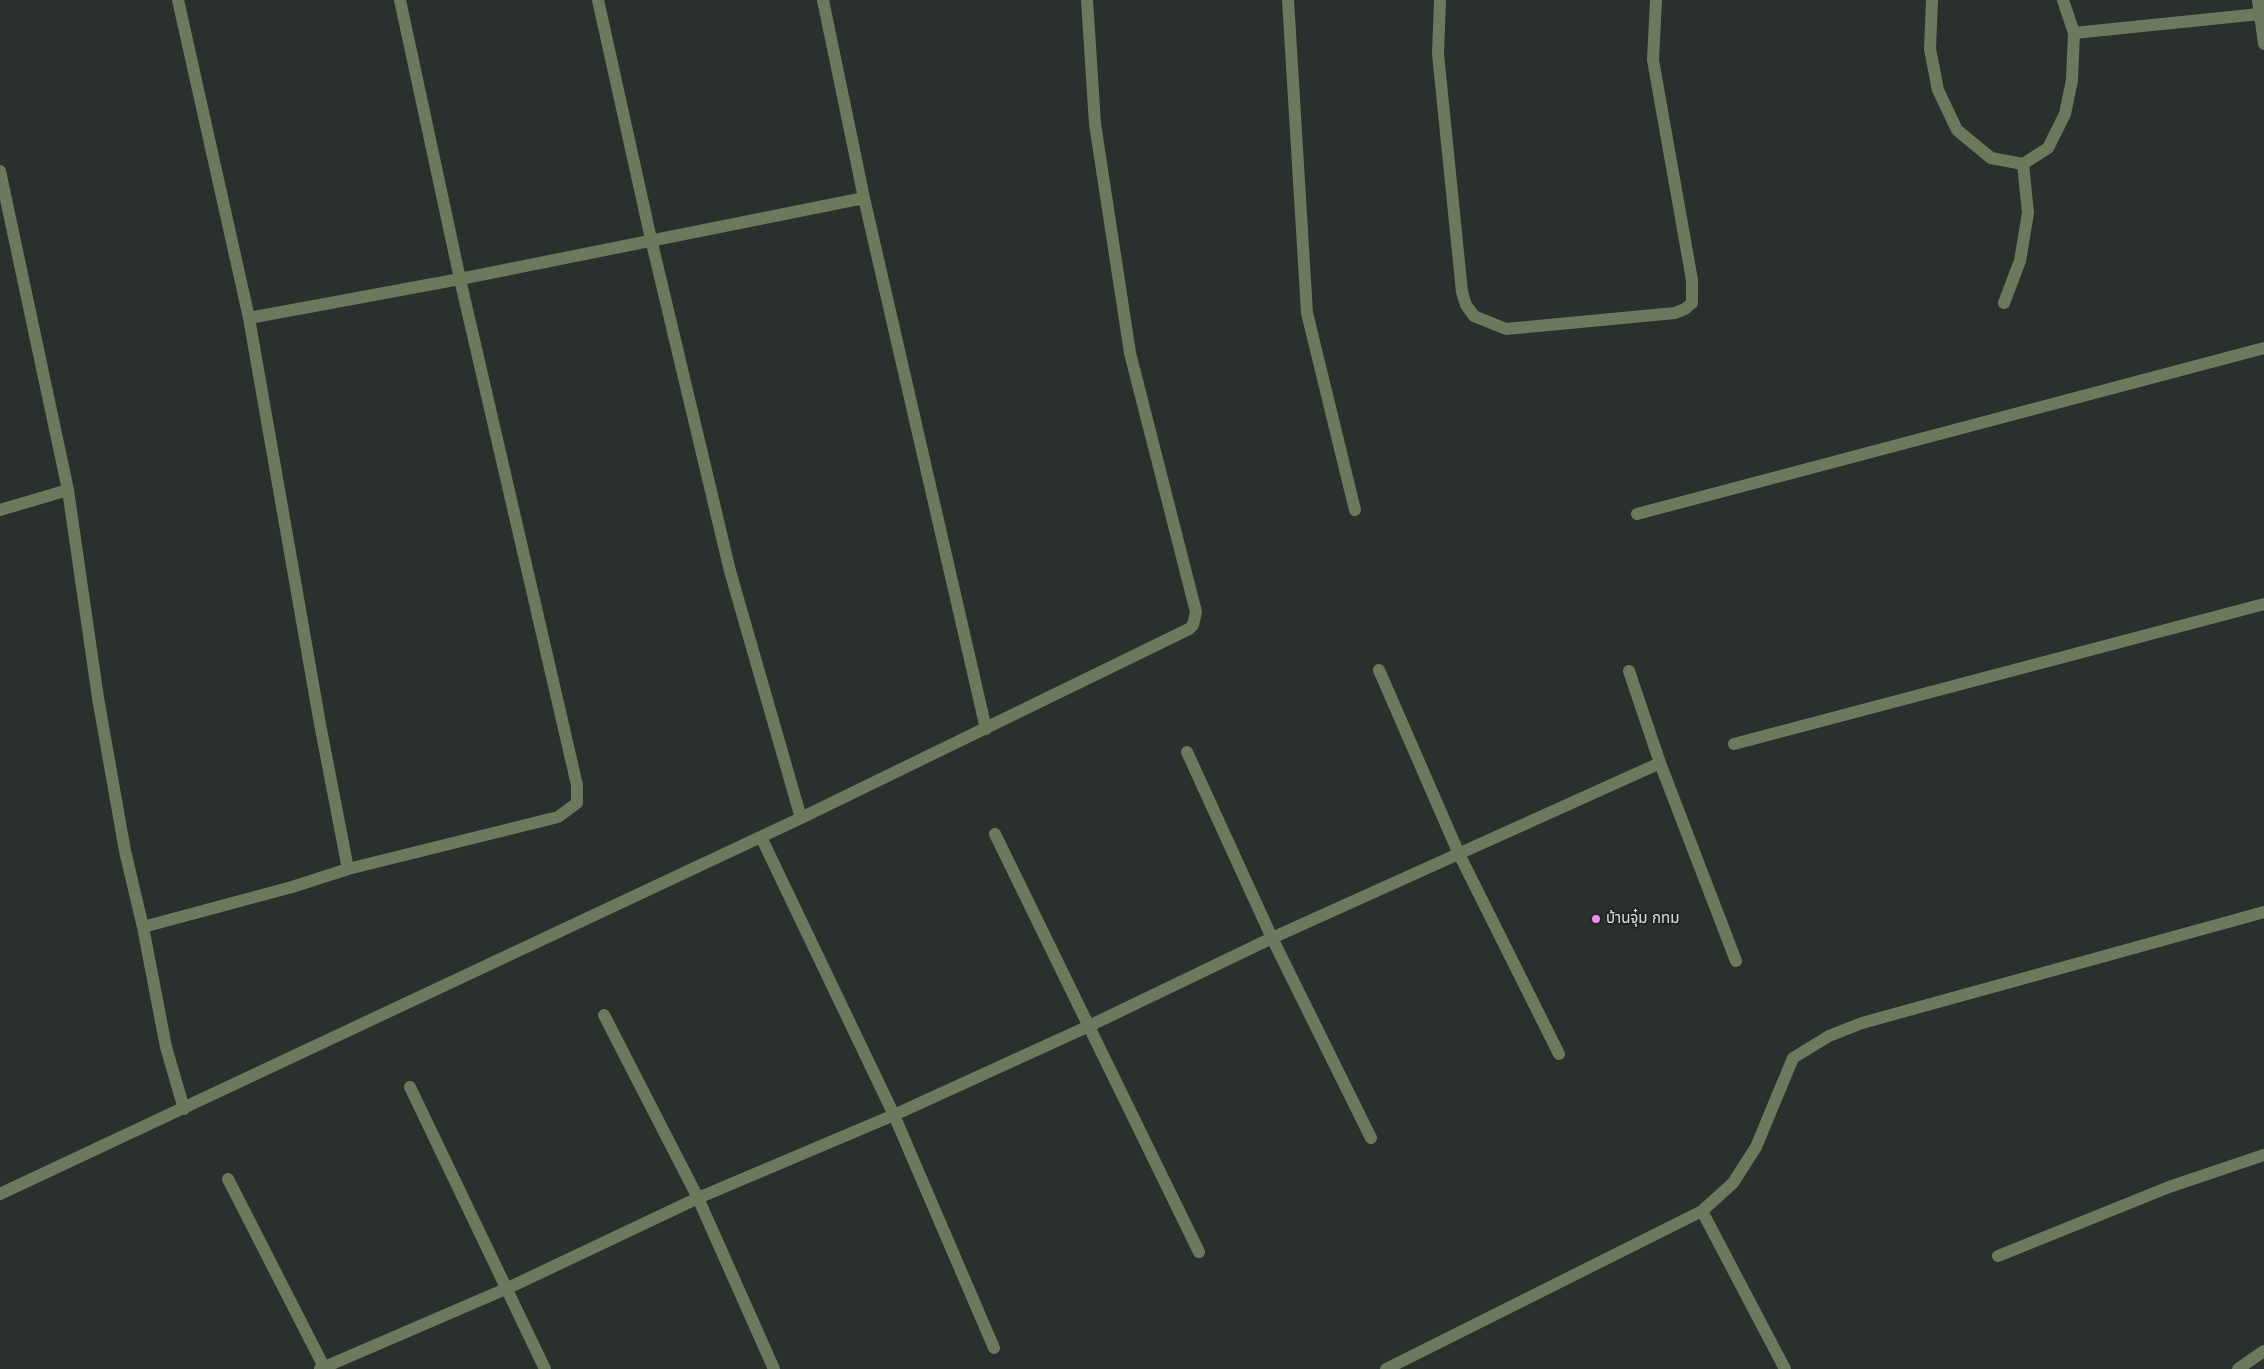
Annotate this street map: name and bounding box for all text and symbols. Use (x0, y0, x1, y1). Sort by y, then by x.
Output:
place label: บ้านจุ๋ม กทม (1606, 910, 1679, 928)
marker: บ้านจุ๋ม กทม (1590, 913, 1602, 925)

